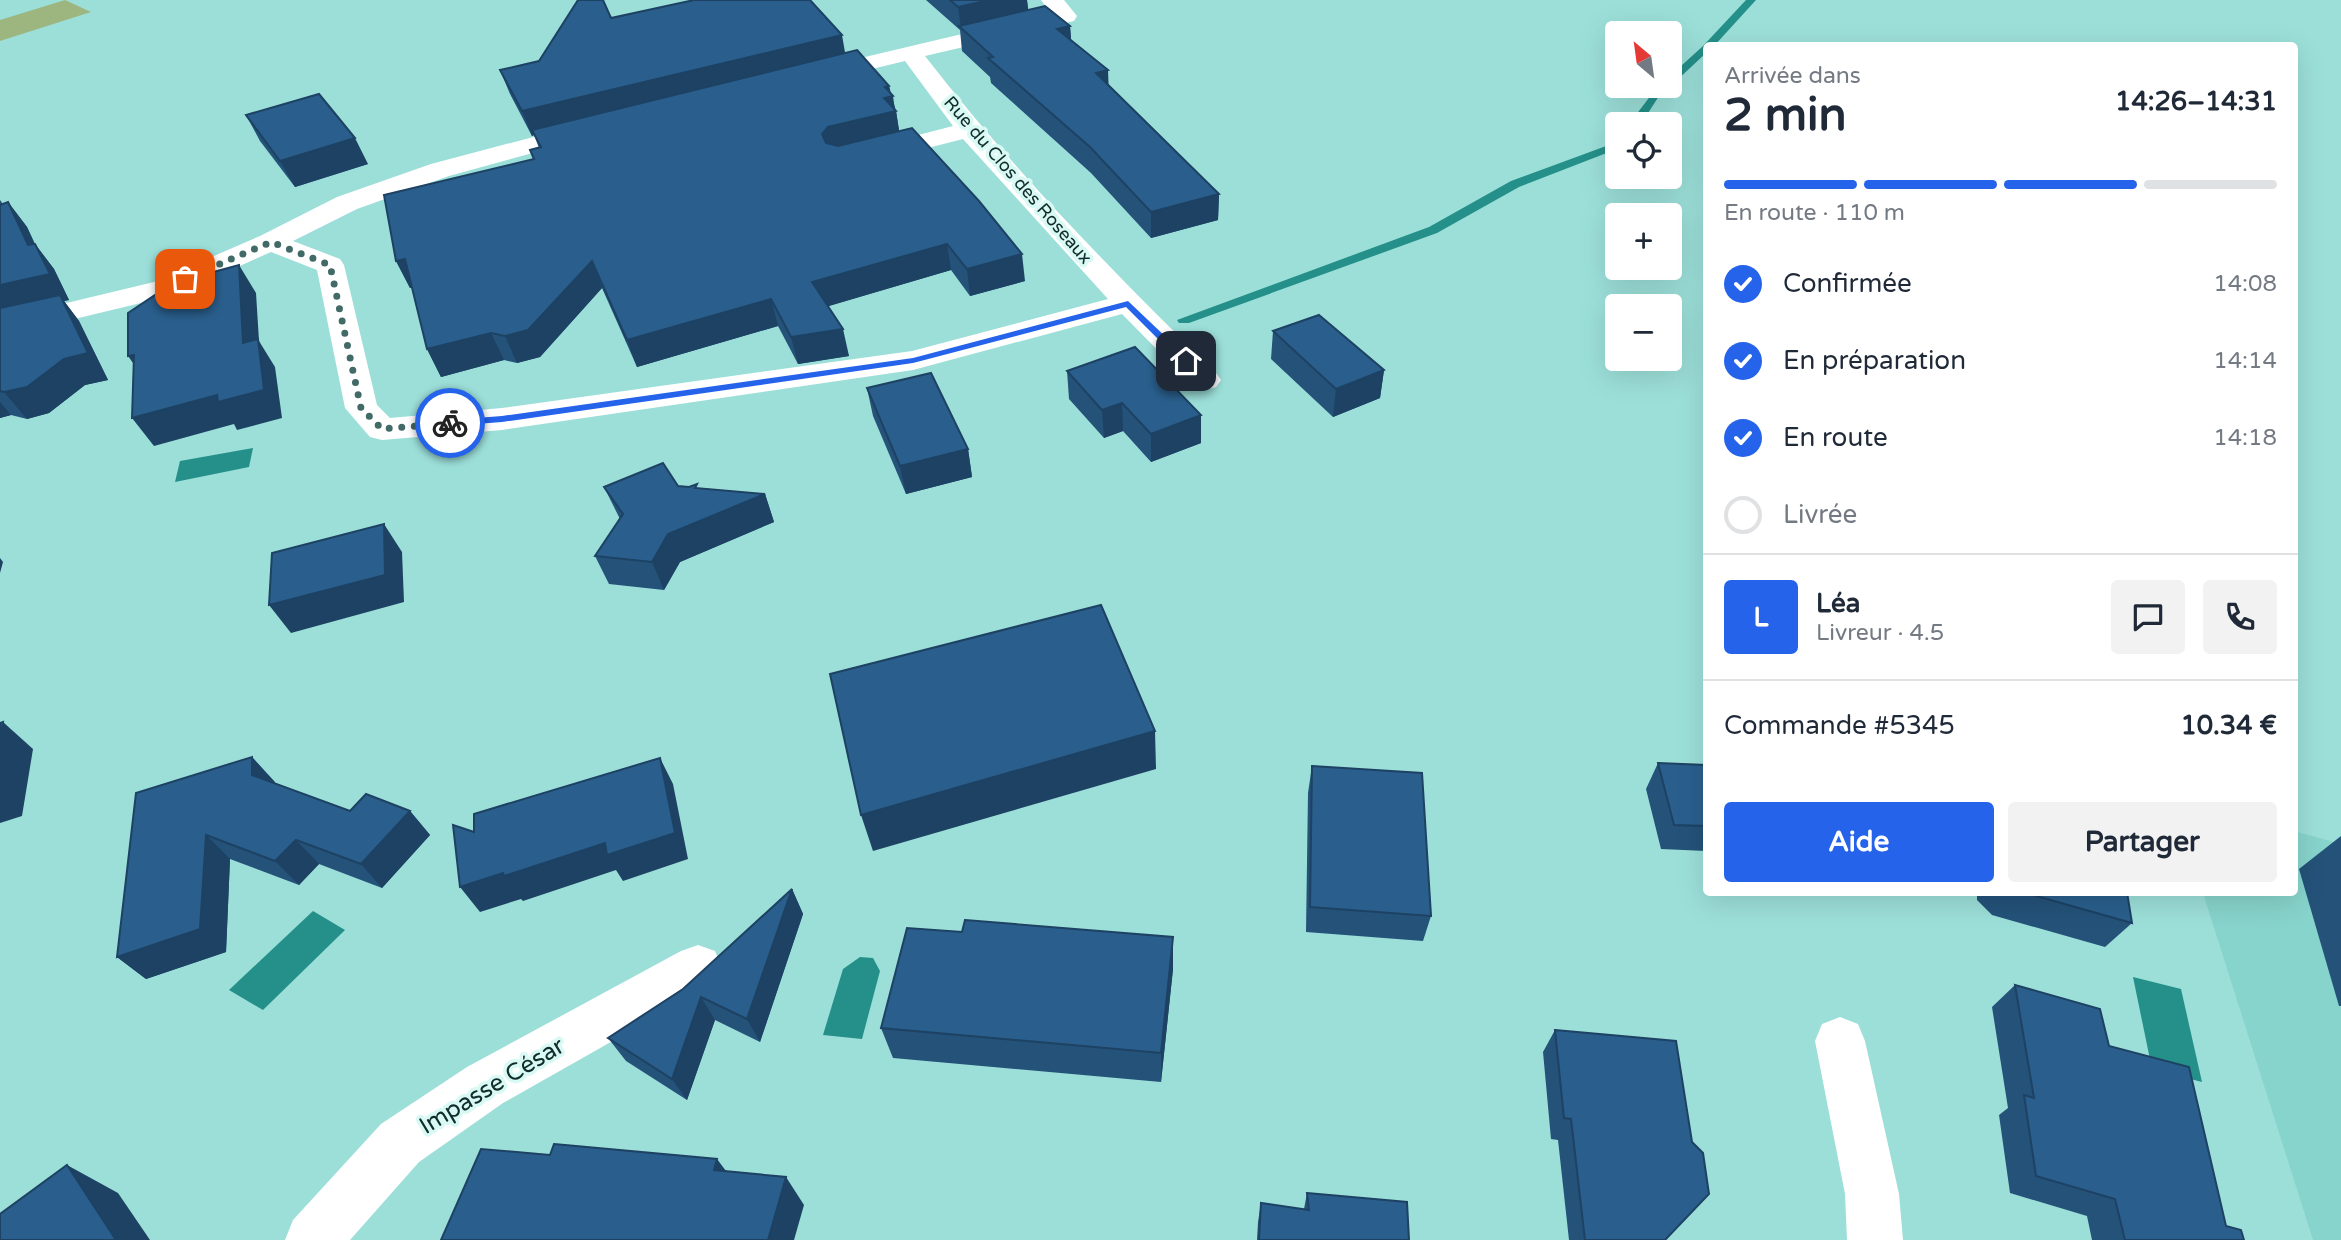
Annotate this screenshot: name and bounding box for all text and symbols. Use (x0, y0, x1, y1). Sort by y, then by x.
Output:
north arrow (1605, 21, 1682, 98)
map controls (1605, 21, 1682, 371)
text: Arrivée dans (1724, 62, 1861, 90)
text: 14:26–14:31 (2115, 86, 2277, 117)
text: 2 min (1724, 88, 1847, 143)
street label: Rue du Clos des Roseaux (939, 92, 1097, 268)
button: locate (1605, 112, 1682, 189)
text: En route · 110 m (1724, 199, 1905, 227)
button: + (1605, 203, 1682, 280)
pin (155, 249, 215, 309)
icon: bag (166, 260, 204, 298)
icon: check (1724, 265, 1762, 303)
text: Confirmée (1783, 268, 1912, 299)
text: 14:08 (2213, 270, 2277, 298)
button: − (1605, 294, 1682, 371)
pin (1156, 331, 1216, 391)
icon: home (1167, 342, 1205, 380)
icon: check (1724, 342, 1762, 380)
text: En préparation (1783, 345, 1966, 376)
text: 14:14 (2213, 347, 2277, 375)
courier (415, 388, 485, 458)
icon: bike (431, 404, 469, 442)
icon: check (1724, 419, 1762, 457)
text: En route (1783, 422, 1888, 453)
text: 14:18 (2213, 424, 2277, 452)
text: Livrée (1783, 499, 1857, 530)
button: chat (2111, 580, 2185, 654)
button: phone (2203, 580, 2277, 654)
text: Léa (1816, 588, 1860, 619)
text: L (1754, 602, 1768, 633)
text: Livreur · 4.5 (1816, 619, 1944, 647)
text: Commande #5345 (1724, 710, 1955, 741)
text: 10.34 € (2180, 710, 2277, 741)
button: Aide (1724, 802, 1994, 882)
button: Partager (2008, 802, 2277, 882)
street label: Impasse César (414, 1031, 571, 1141)

